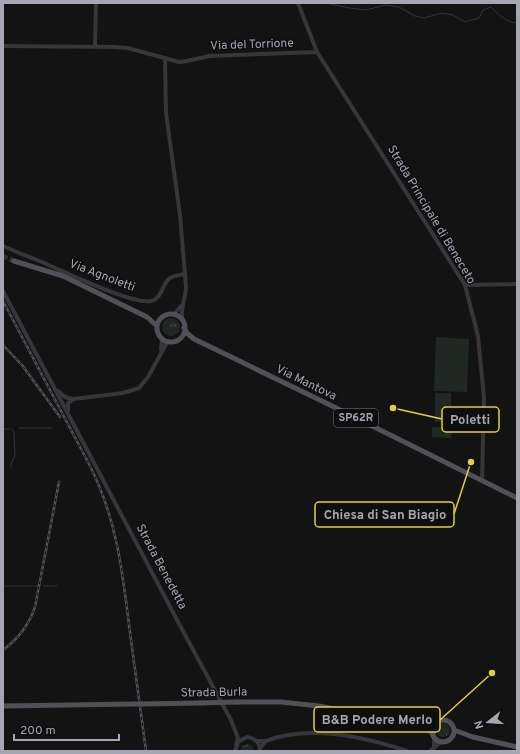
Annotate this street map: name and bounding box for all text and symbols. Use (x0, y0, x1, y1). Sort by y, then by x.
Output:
street label: Via del Torrione (210, 36, 294, 54)
street label: Strada Principale di Beneceto (383, 143, 479, 288)
street label: Via Agnoletti (67, 256, 137, 296)
street label: Via Mantova (273, 361, 339, 405)
callout: Poletti (442, 407, 499, 432)
road number: SP62R (334, 409, 378, 427)
text: Poletti (450, 413, 490, 429)
callout: Chiesa di San Biagio (315, 502, 454, 527)
text: Chiesa di San Biagio (324, 508, 446, 524)
street label: Strada Benedetta (132, 522, 190, 612)
street label: Strada Burla (181, 684, 247, 702)
north arrow (468, 702, 508, 742)
callout: B&B Podere Merlo (314, 707, 440, 732)
text: B&B Podere Merlo (322, 713, 432, 729)
scale bar (14, 716, 119, 742)
text: N (472, 719, 487, 730)
text: 200 m (20, 723, 56, 739)

